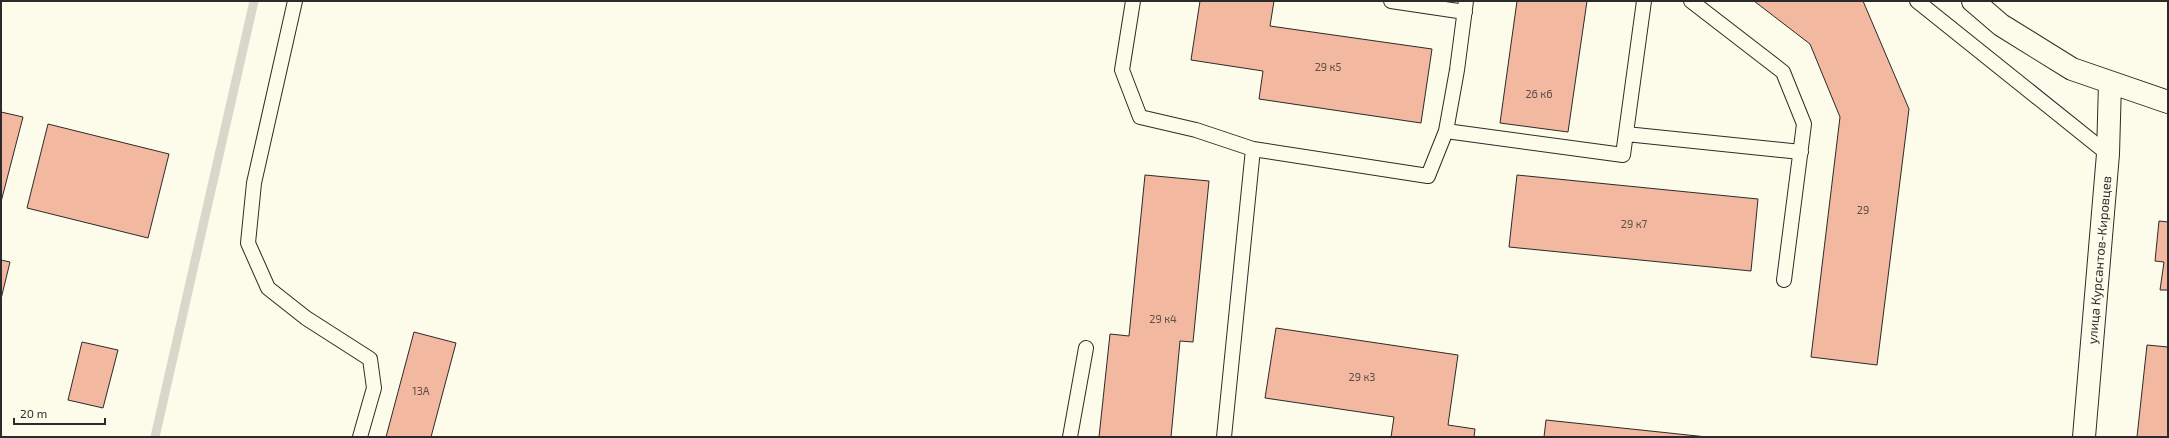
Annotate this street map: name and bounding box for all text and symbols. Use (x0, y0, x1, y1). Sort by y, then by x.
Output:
house number: 29 к5 (1315, 60, 1341, 73)
house number: 26 к6 (1525, 87, 1553, 100)
street label: улица Курсантов-Кировцев (2084, 175, 2114, 345)
house number: 29 (1857, 203, 1869, 216)
house number: 29 к7 (1621, 217, 1648, 230)
house number: 29 к4 (1149, 312, 1177, 325)
house number: 29 к3 (1349, 370, 1375, 383)
house number: 13А (412, 384, 430, 397)
scale bar (14, 400, 105, 426)
text: 20 m (20, 406, 47, 420)

